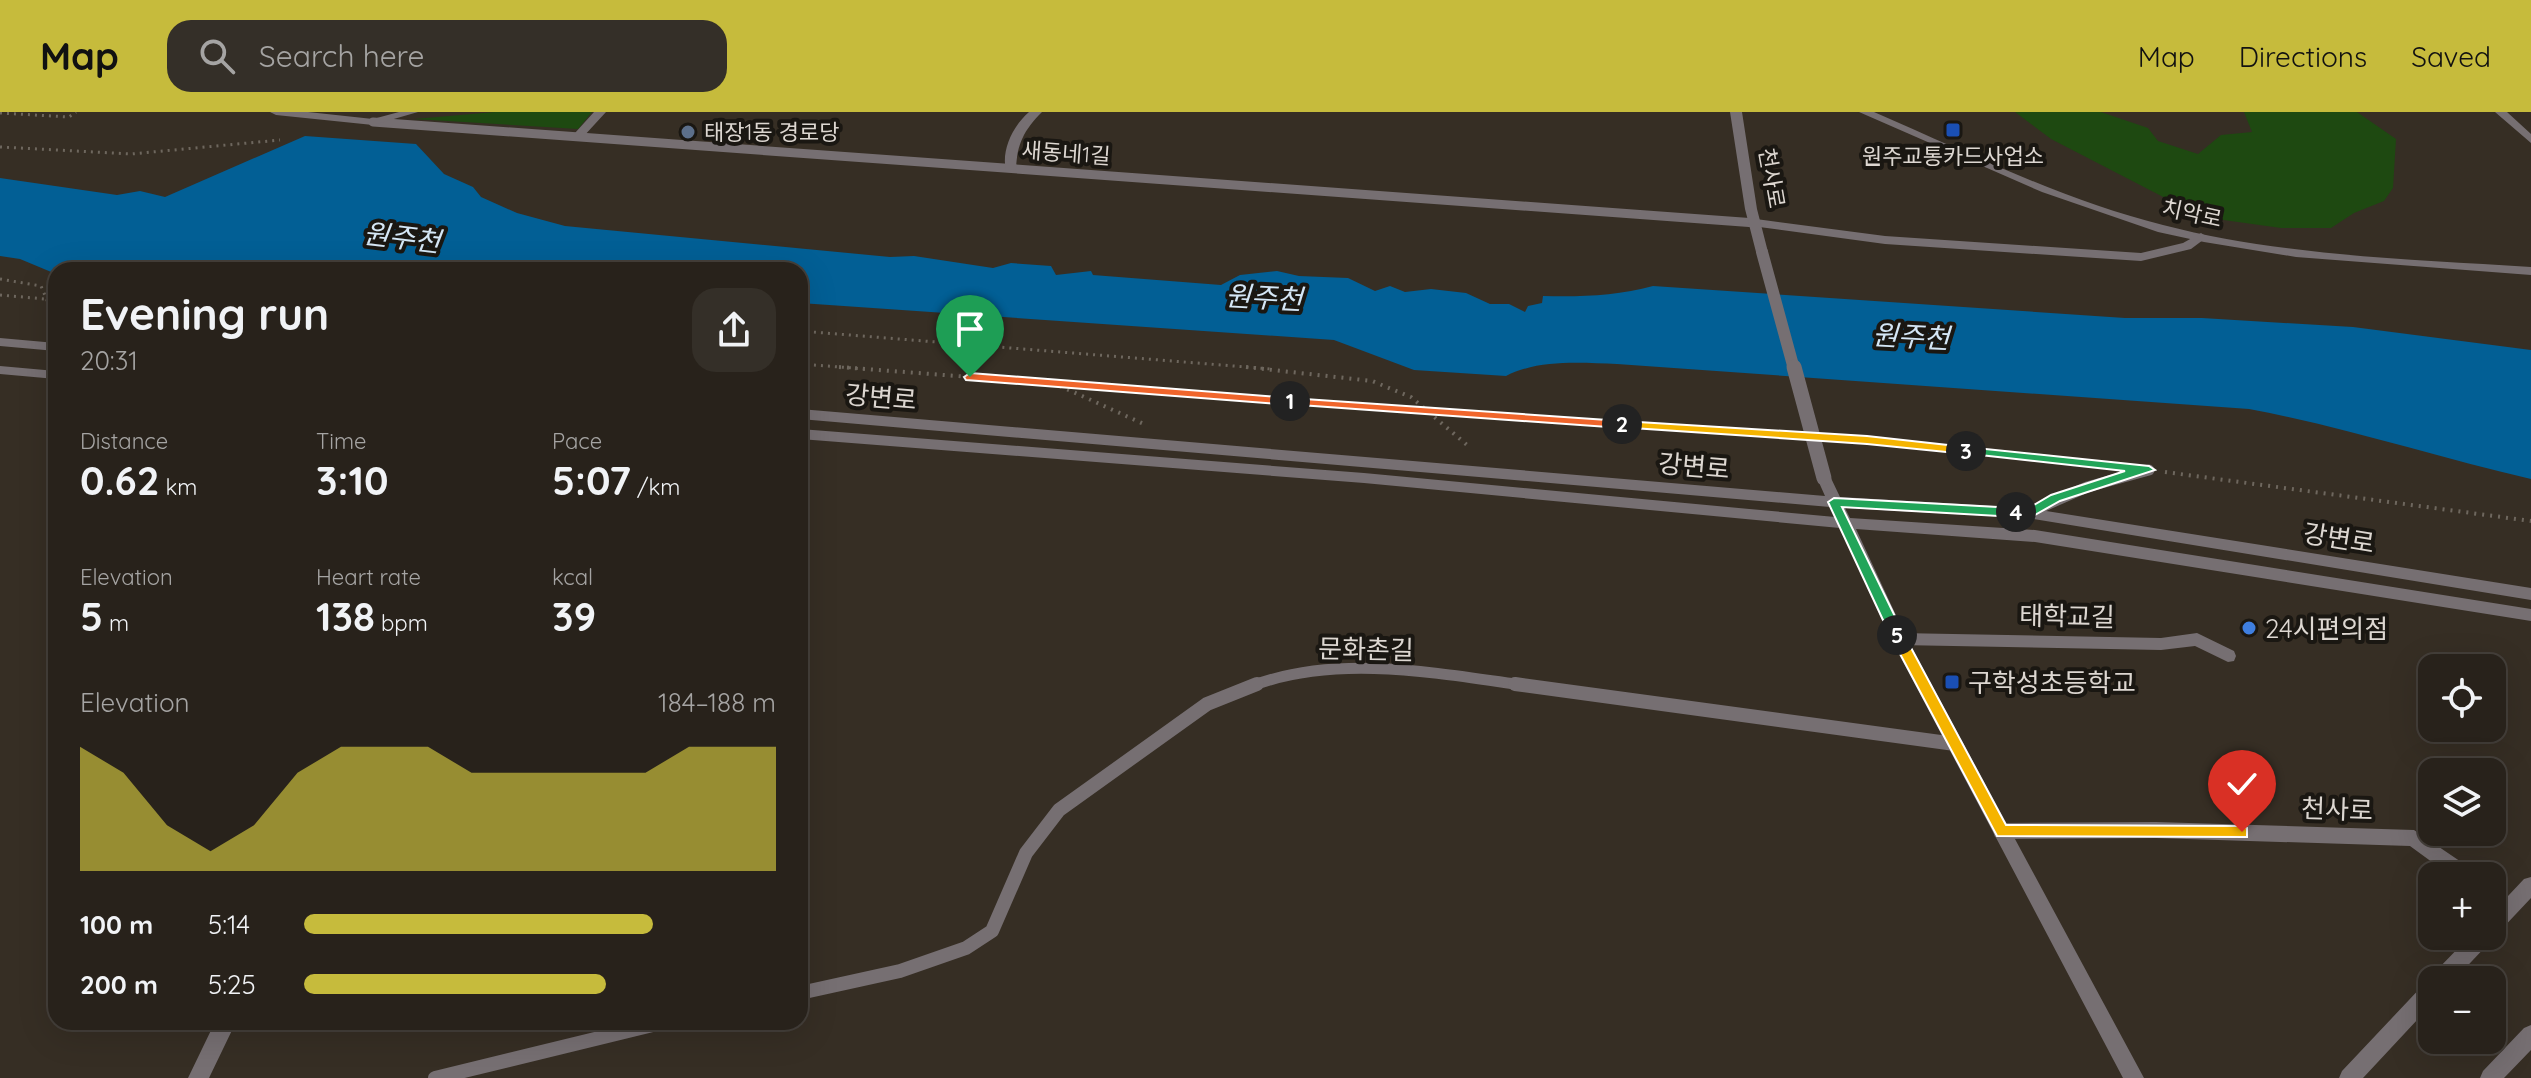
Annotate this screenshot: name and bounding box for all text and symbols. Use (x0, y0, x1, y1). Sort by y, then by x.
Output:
search box (167, 20, 727, 92)
text: Map (40, 32, 119, 80)
icon: search (195, 34, 239, 78)
text: Search here (259, 37, 424, 75)
text: Map (2138, 39, 2195, 74)
text: Directions (2239, 39, 2367, 74)
text: Saved (2411, 39, 2491, 74)
place label: 태장1동 경로당 (704, 118, 840, 146)
marker: 원주교통카드사업소 (1944, 121, 1962, 139)
marker: 태장1동 경로당 (679, 123, 697, 141)
street label: 새동네1길 (1021, 136, 1111, 170)
place label: 원주교통카드사업소 (1862, 142, 2044, 170)
street label: 천사로 (1753, 146, 1791, 210)
street label: 치악로 (2159, 193, 2225, 233)
water label: 원주천 (362, 215, 446, 259)
water label: 원주천 (1224, 278, 1307, 317)
text: Evening run (80, 286, 329, 341)
button: share (692, 288, 776, 372)
pin (936, 295, 1004, 377)
icon: arrive (948, 307, 992, 351)
water label: 원주천 (1871, 317, 1954, 356)
text: 20:31 (80, 344, 138, 377)
street label: 강변로 (844, 377, 918, 417)
pin: 1 (1270, 381, 1310, 421)
text: 1 (1286, 387, 1294, 415)
pin: 2 (1602, 404, 1642, 444)
text: 2 (1616, 410, 1628, 438)
text: Distance (80, 427, 168, 455)
text: Time (316, 427, 367, 455)
text: Pace (552, 427, 602, 455)
pin: 3 (1946, 431, 1986, 471)
text: 3 (1960, 437, 1972, 465)
street label: 강변로 (1657, 446, 1731, 486)
text: 0.62 (80, 455, 159, 505)
text: 3:10 (316, 455, 389, 505)
text: 5:07 (552, 455, 631, 505)
text: km (159, 473, 197, 501)
text: /km (631, 473, 680, 501)
pin: 4 (1996, 492, 2036, 532)
text: 4 (2010, 498, 2022, 526)
street label: 강변로 (2301, 516, 2377, 560)
text: Elevation (80, 563, 173, 591)
text: Heart rate (316, 563, 421, 591)
text: kcal (552, 563, 593, 591)
text: 5 (80, 591, 103, 641)
text: 138 (316, 591, 375, 641)
text: 39 (552, 591, 596, 641)
street label: 태학교길 (2019, 599, 2115, 633)
text: m (103, 609, 129, 637)
text: bpm (375, 609, 428, 637)
place label: 24시편의점 (2265, 612, 2388, 645)
pin: 5 (1877, 615, 1917, 655)
marker: 24시편의점 (2240, 619, 2258, 637)
text: 5 (1891, 621, 1903, 649)
street label: 문화촌길 (1318, 632, 1414, 666)
map controls (2418, 654, 2506, 1054)
button: locate (2418, 654, 2506, 742)
place label: 구학성초등학교 (1968, 666, 2135, 699)
marker: 구학성초등학교 (1943, 673, 1961, 691)
text: Elevation (80, 686, 190, 719)
text: 184–188 m (658, 686, 776, 719)
pin (2208, 750, 2276, 832)
button: layers (2418, 758, 2506, 846)
icon: check (2220, 762, 2264, 806)
street label: 천사로 (2301, 791, 2373, 827)
button: + (2418, 862, 2506, 950)
text: 100 m (80, 908, 153, 941)
text: 5:14 (208, 908, 250, 941)
button: − (2418, 966, 2506, 1054)
text: 200 m (80, 968, 158, 1001)
text: 5:25 (208, 968, 256, 1001)

